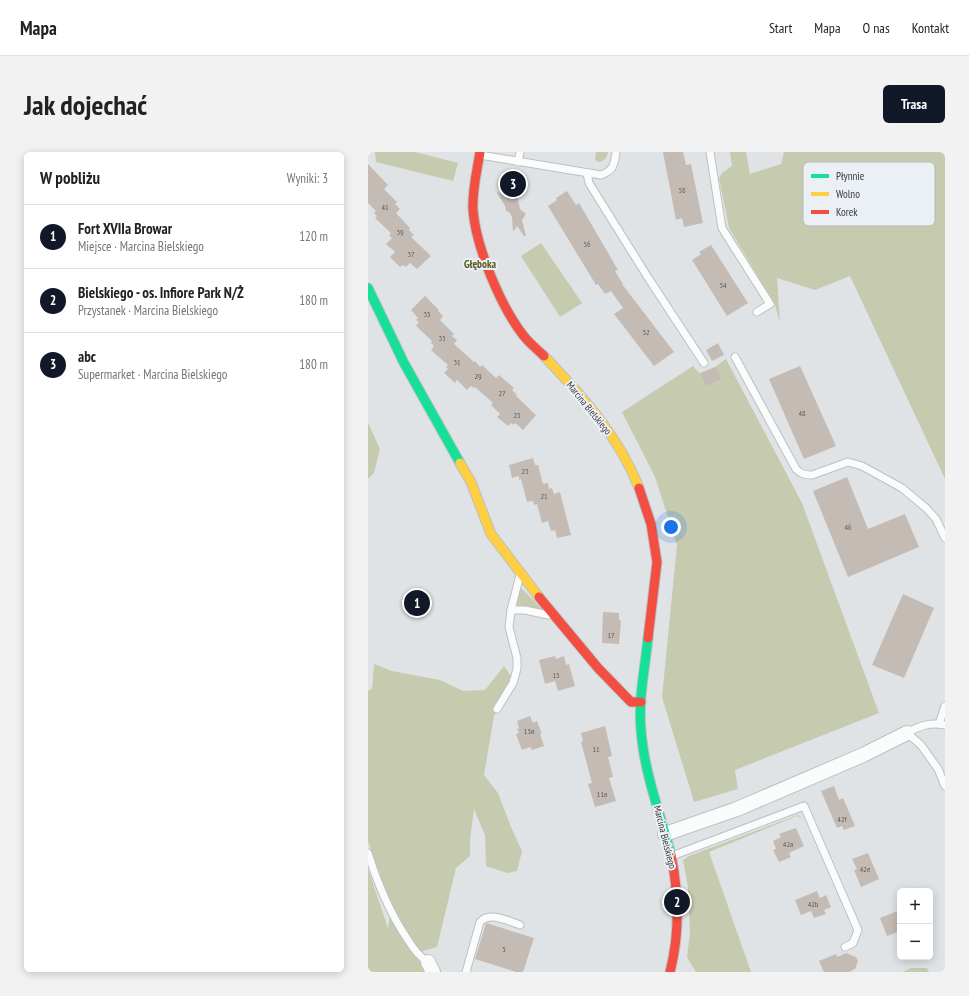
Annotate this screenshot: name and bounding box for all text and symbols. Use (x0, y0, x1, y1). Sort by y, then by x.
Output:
text: Mapa (20, 16, 57, 40)
text: Start (769, 19, 792, 37)
text: Mapa (814, 19, 841, 37)
text: O nas (863, 19, 890, 37)
text: Kontakt (912, 19, 949, 37)
button: Trasa (883, 85, 945, 123)
text: Jak dojechać (24, 86, 147, 123)
legend (803, 162, 935, 226)
text: W pobliżu (40, 167, 100, 189)
pin: 3 (500, 169, 526, 199)
text: Płynnie (836, 169, 865, 183)
text: Wyniki: 3 (287, 170, 328, 187)
house number: 58 (678, 185, 686, 195)
text: Wolno (836, 187, 860, 201)
house number: 41 (381, 202, 389, 212)
text: Korek (836, 205, 858, 219)
text: Fort XVIIa Browar (78, 219, 172, 238)
house number: 39 (396, 227, 404, 237)
text: 1 (50, 228, 56, 245)
text: 120 m (299, 228, 328, 245)
text: Miejsce · Marcina Bielskiego (78, 238, 204, 255)
house number: 56 (583, 239, 591, 249)
house number: 37 (407, 249, 415, 259)
district label: Głęboka (464, 257, 496, 271)
house number: 54 (719, 280, 727, 290)
text: Bielskiego - os. Infiore Park N/Ż (78, 283, 244, 302)
text: 2 (50, 292, 56, 309)
text: 180 m (299, 292, 328, 309)
text: Przystanek · Marcina Bielskiego (78, 302, 218, 319)
house number: 35 (423, 309, 431, 319)
house number: 52 (642, 327, 650, 337)
house number: 33 (438, 333, 446, 343)
text: abc (78, 347, 96, 366)
text: 3 (50, 356, 56, 373)
text: 180 m (299, 356, 328, 373)
house number: 31 (453, 357, 461, 367)
text: Supermarket · Marcina Bielskiego (78, 366, 227, 383)
house number: 29 (474, 371, 482, 381)
street label: Marcina Bielskiego (564, 379, 614, 437)
house number: 27 (498, 388, 506, 398)
house number: 48 (798, 408, 806, 418)
house number: 25 (513, 410, 521, 420)
house number: 23 (521, 466, 529, 476)
house number: 21 (540, 491, 548, 501)
your location (661, 517, 681, 537)
house number: 46 (844, 522, 852, 532)
pin: 1 (404, 588, 430, 618)
house number: 17 (607, 630, 615, 640)
house number: 15 (552, 670, 560, 680)
house number: 15a (524, 726, 534, 736)
house number: 11 (592, 744, 600, 754)
house number: 11a (597, 789, 607, 799)
street label: Marcina Bielskiego (651, 804, 679, 870)
house number: 42f (837, 814, 848, 824)
house number: 42a (783, 839, 793, 849)
house number: 42e (860, 864, 870, 874)
pin: 2 (664, 887, 690, 917)
map controls (897, 888, 933, 960)
button: + (897, 888, 933, 924)
house number: 42b (808, 899, 819, 909)
button: − (897, 924, 933, 960)
house number: 5 (502, 944, 506, 954)

